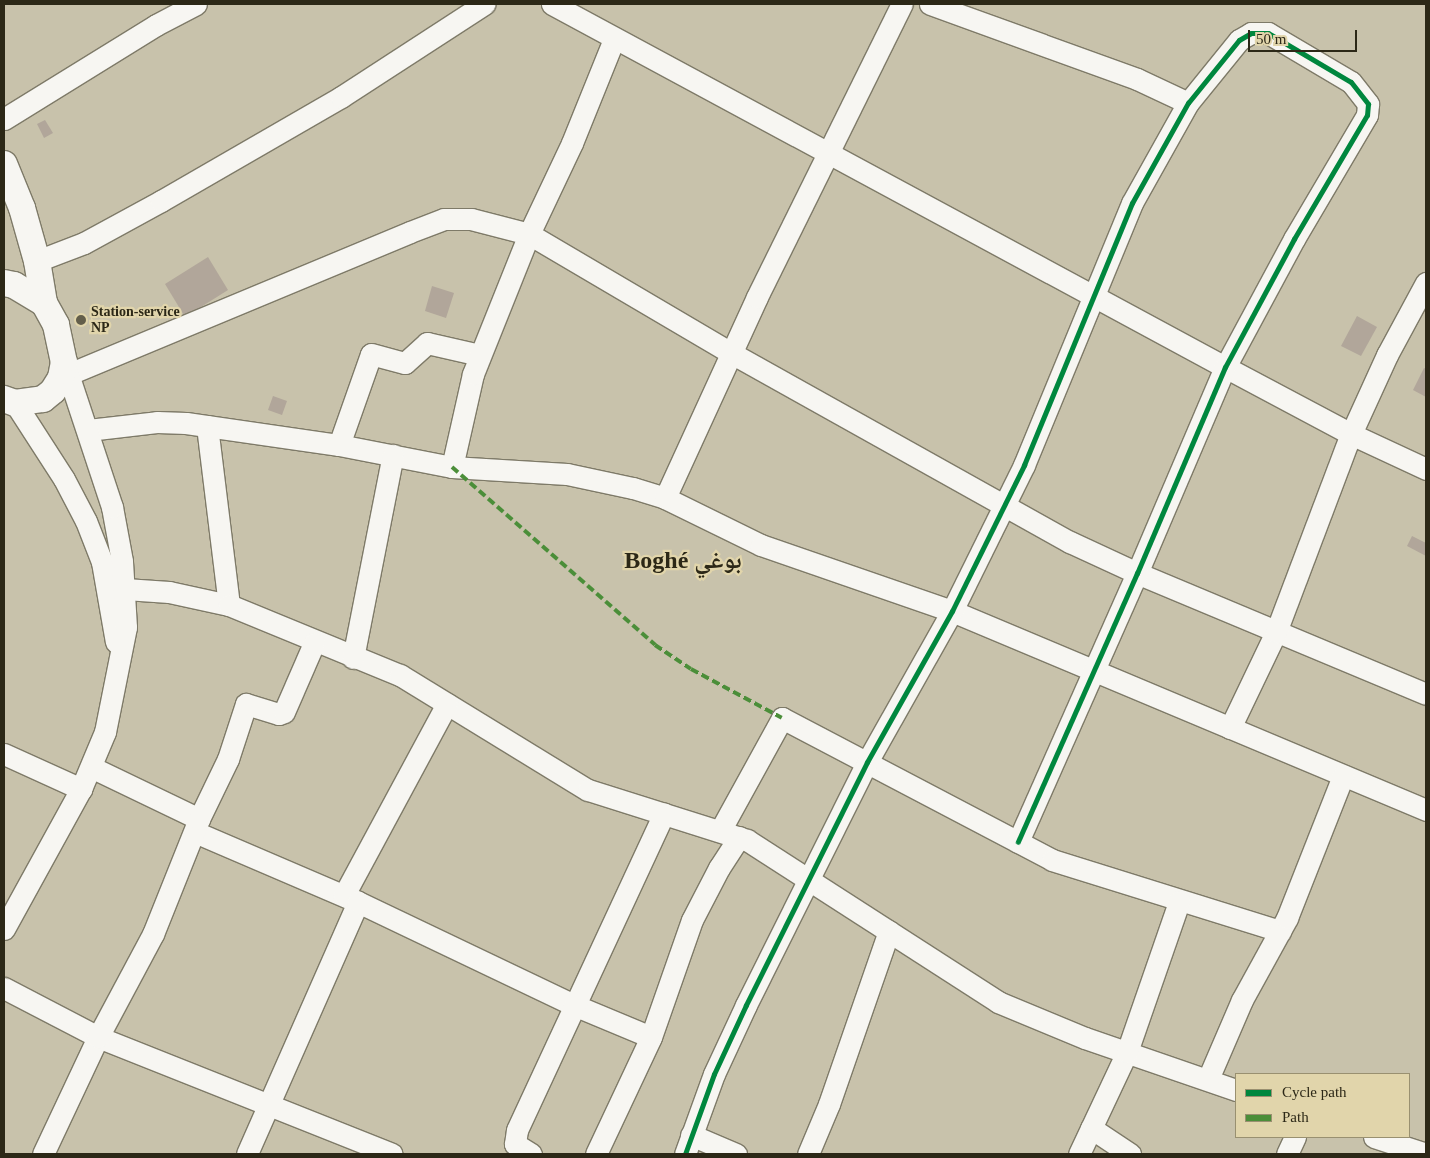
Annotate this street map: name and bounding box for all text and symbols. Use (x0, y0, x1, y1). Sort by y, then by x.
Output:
scale bar (1250, 20, 1359, 52)
text: 50 m (1256, 31, 1286, 47)
place label: Station-service NP (91, 304, 180, 336)
marker: Station-service NP (75, 314, 87, 326)
district label: Boghé بوغي (624, 547, 742, 575)
legend (1235, 1073, 1410, 1138)
text: Cycle path (1282, 1084, 1347, 1100)
text: Path (1282, 1109, 1309, 1125)

